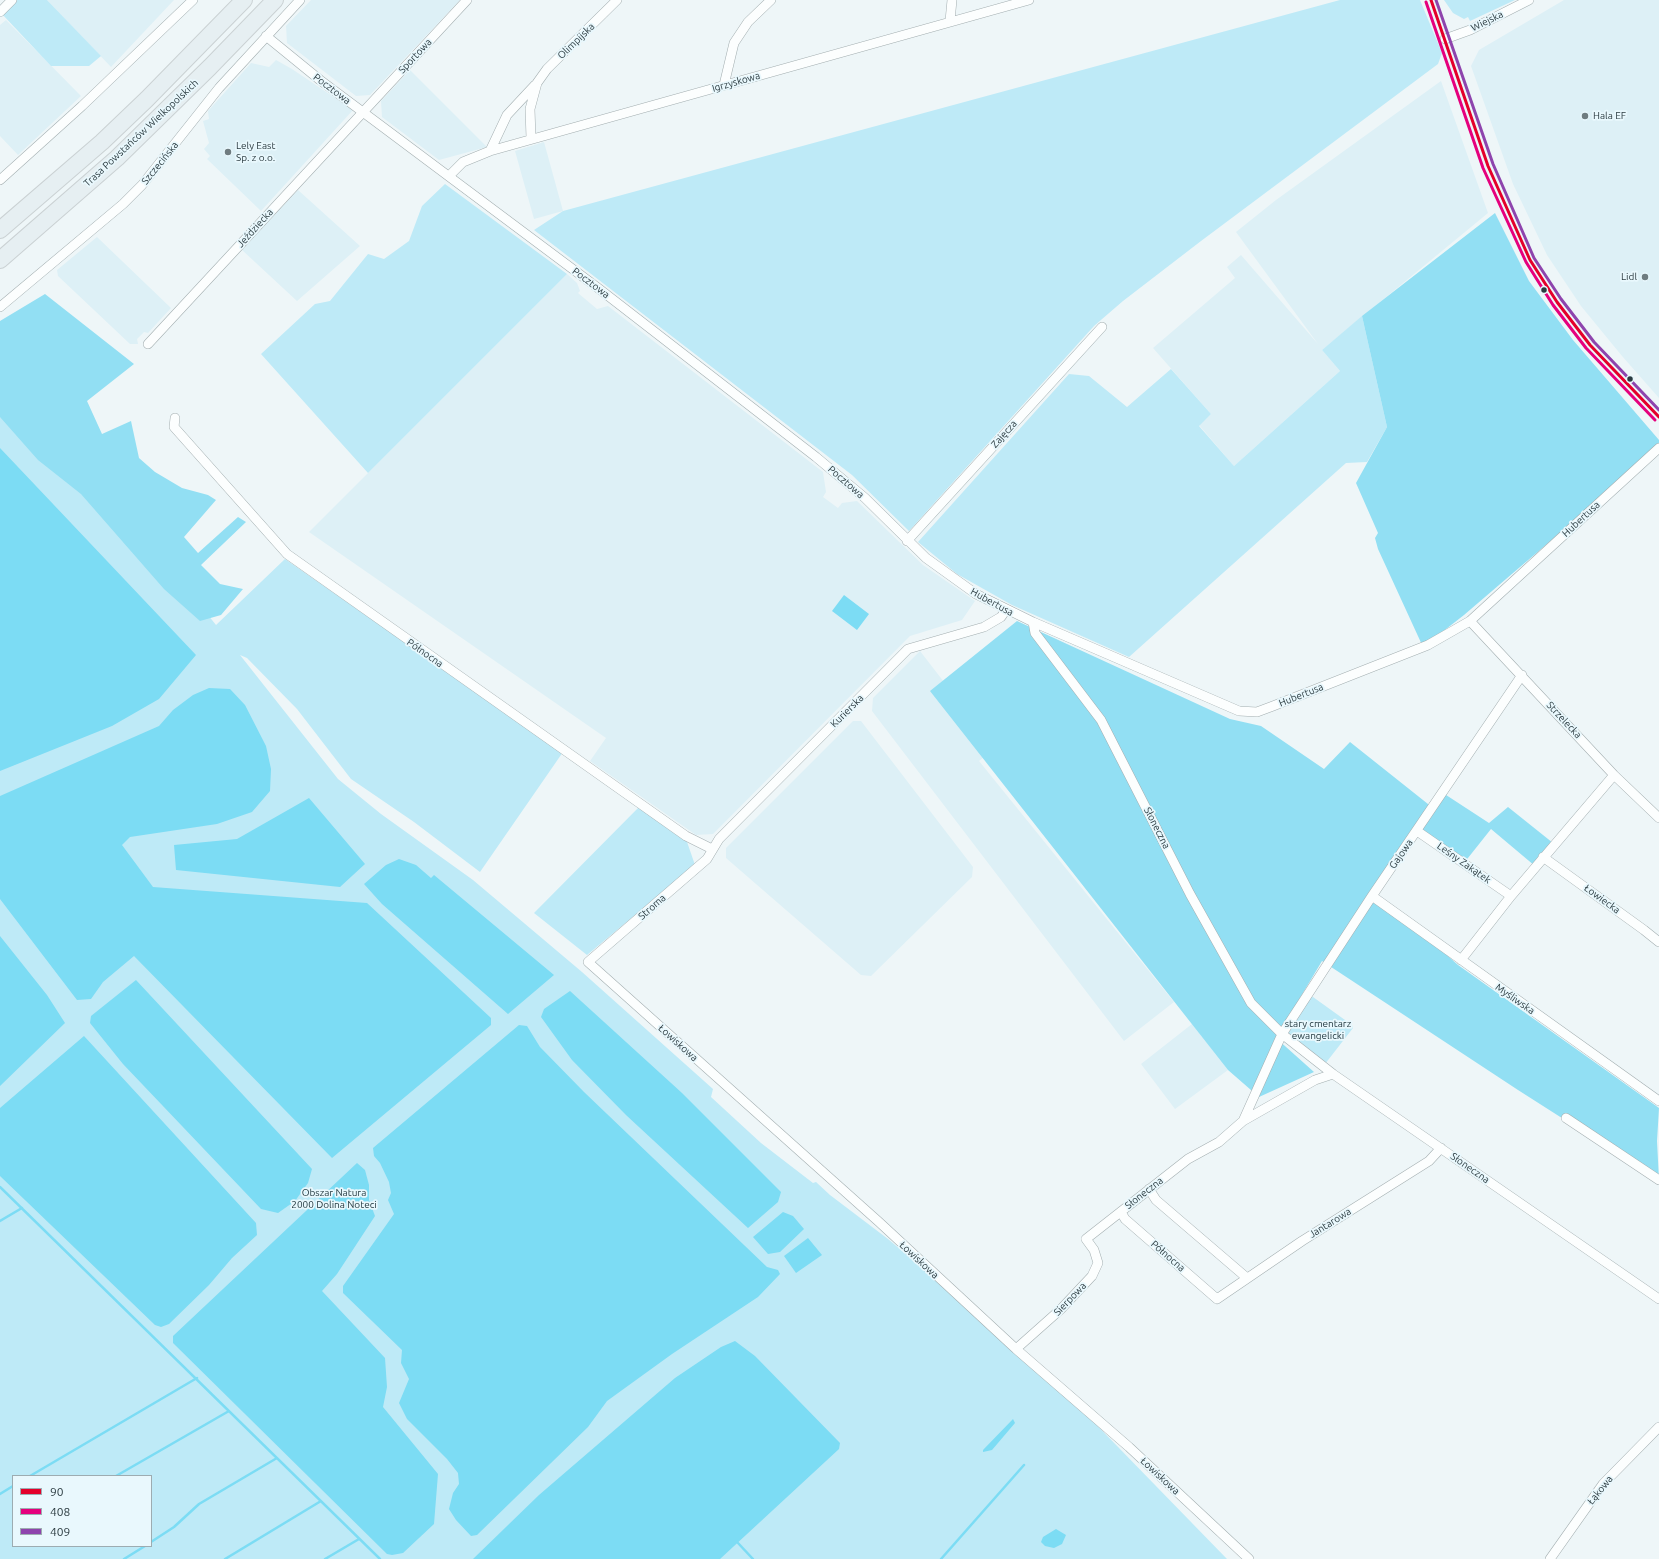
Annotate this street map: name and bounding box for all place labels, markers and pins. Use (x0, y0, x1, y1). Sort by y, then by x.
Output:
place label: Hala EF (1593, 110, 1626, 122)
marker: Hala EF (1580, 111, 1590, 121)
place label: Lely East Sp. z o.o. (236, 140, 275, 164)
marker: Lely East Sp. z o.o. (223, 147, 233, 157)
place label: Lidl (1621, 271, 1637, 283)
marker: Lidl (1640, 272, 1650, 282)
unlabelled marker (1539, 285, 1549, 295)
unlabelled marker (1625, 374, 1635, 384)

